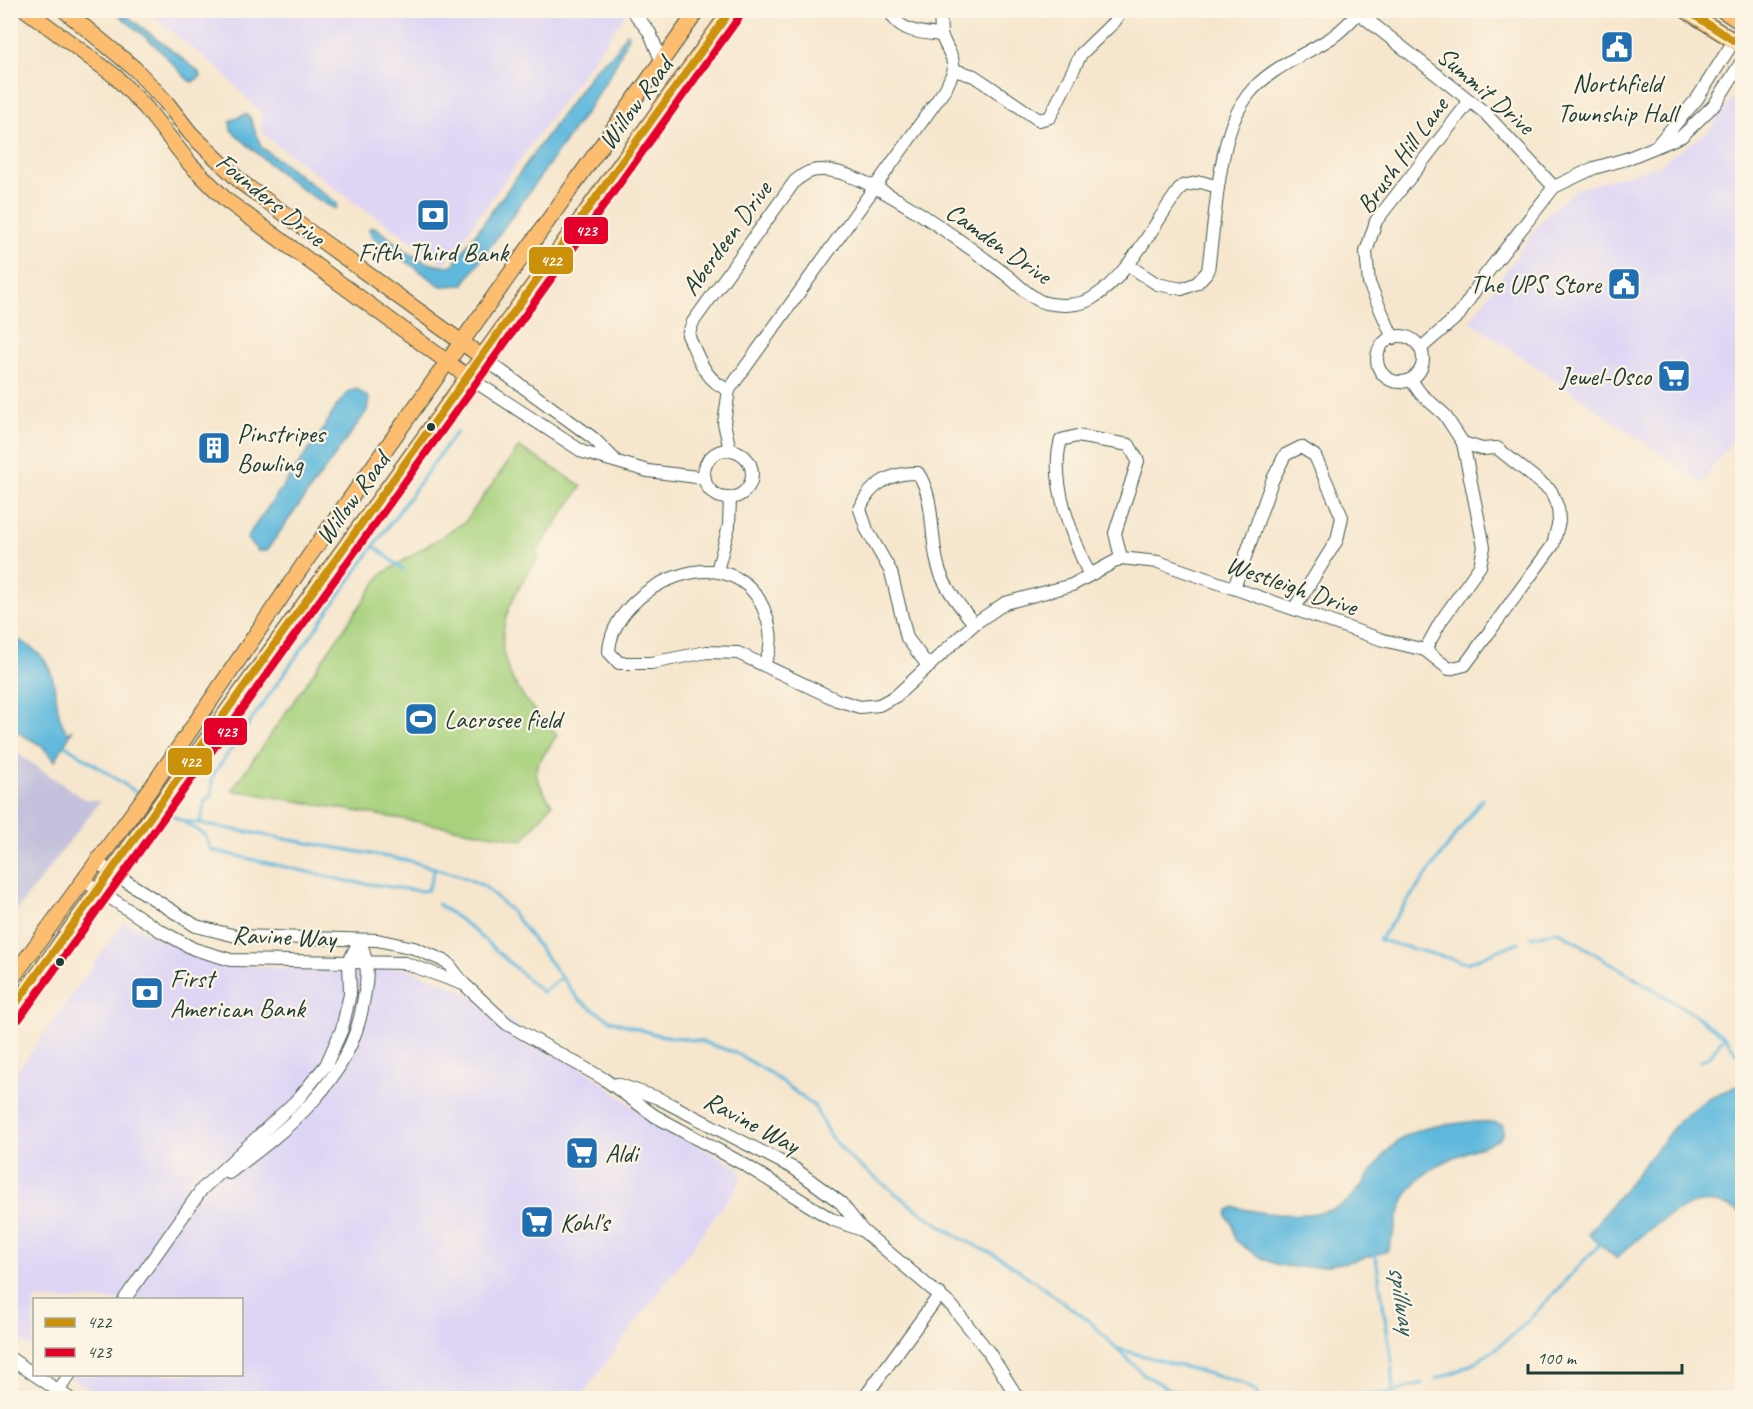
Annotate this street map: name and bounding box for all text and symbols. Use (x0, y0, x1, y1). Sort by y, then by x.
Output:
public building icon: Northfield Township Hall (1599, 29, 1635, 65)
street label: Summit Drive (1430, 39, 1543, 143)
street label: Willow Road (591, 47, 682, 156)
place label: Northfield Township Hall (1557, 67, 1681, 130)
street label: Brush Hill Lane (1349, 89, 1457, 220)
street label: Founders Drive (209, 145, 333, 254)
street label: Aberdeen Drive (674, 173, 780, 302)
street label: Camden Drive (940, 195, 1060, 293)
bank icon: Fifth Third Bank (415, 197, 451, 233)
line badge: 423 (563, 216, 609, 245)
text: 423 (575, 221, 599, 241)
place label: Fifth Third Bank (358, 236, 511, 269)
line badge: 422 (528, 246, 574, 275)
text: 422 (540, 251, 564, 271)
public building icon: The UPS Store (1606, 266, 1642, 302)
place label: The UPS Store (1470, 268, 1603, 301)
supermarket icon: Jewel-Osco (1656, 358, 1692, 394)
place label: Jewel-Osco (1558, 360, 1653, 393)
place label: Pinstripes Bowling (237, 417, 327, 480)
unlabelled marker (425, 421, 437, 433)
building icon: Pinstripes Bowling (196, 430, 232, 466)
street label: Willow Road (308, 442, 399, 551)
street label: Westleigh Drive (1222, 548, 1363, 624)
sports icon: Lacrosee field (403, 701, 439, 737)
place label: Lacrosee field (444, 703, 565, 736)
line badge: 423 (203, 717, 248, 746)
text: 423 (215, 722, 239, 742)
line badge: 422 (167, 747, 213, 776)
text: 422 (179, 752, 203, 772)
street label: Ravine Way (232, 918, 338, 955)
unlabelled marker (54, 956, 66, 968)
place label: First American Bank (170, 962, 307, 1025)
bank icon: First American Bank (129, 975, 165, 1011)
street label: Ravine Way (698, 1084, 807, 1162)
supermarket icon: Aldi (564, 1135, 600, 1171)
place label: Aldi (605, 1137, 641, 1170)
supermarket icon: Kohl's (519, 1204, 555, 1240)
place label: Kohl's (560, 1206, 611, 1239)
water label: spillway (1381, 1263, 1426, 1340)
legend (33, 1298, 243, 1376)
text: 422 (87, 1311, 113, 1333)
scale bar (1528, 1337, 1682, 1375)
text: 423 (87, 1341, 113, 1363)
text: 100 m (1537, 1347, 1578, 1369)

